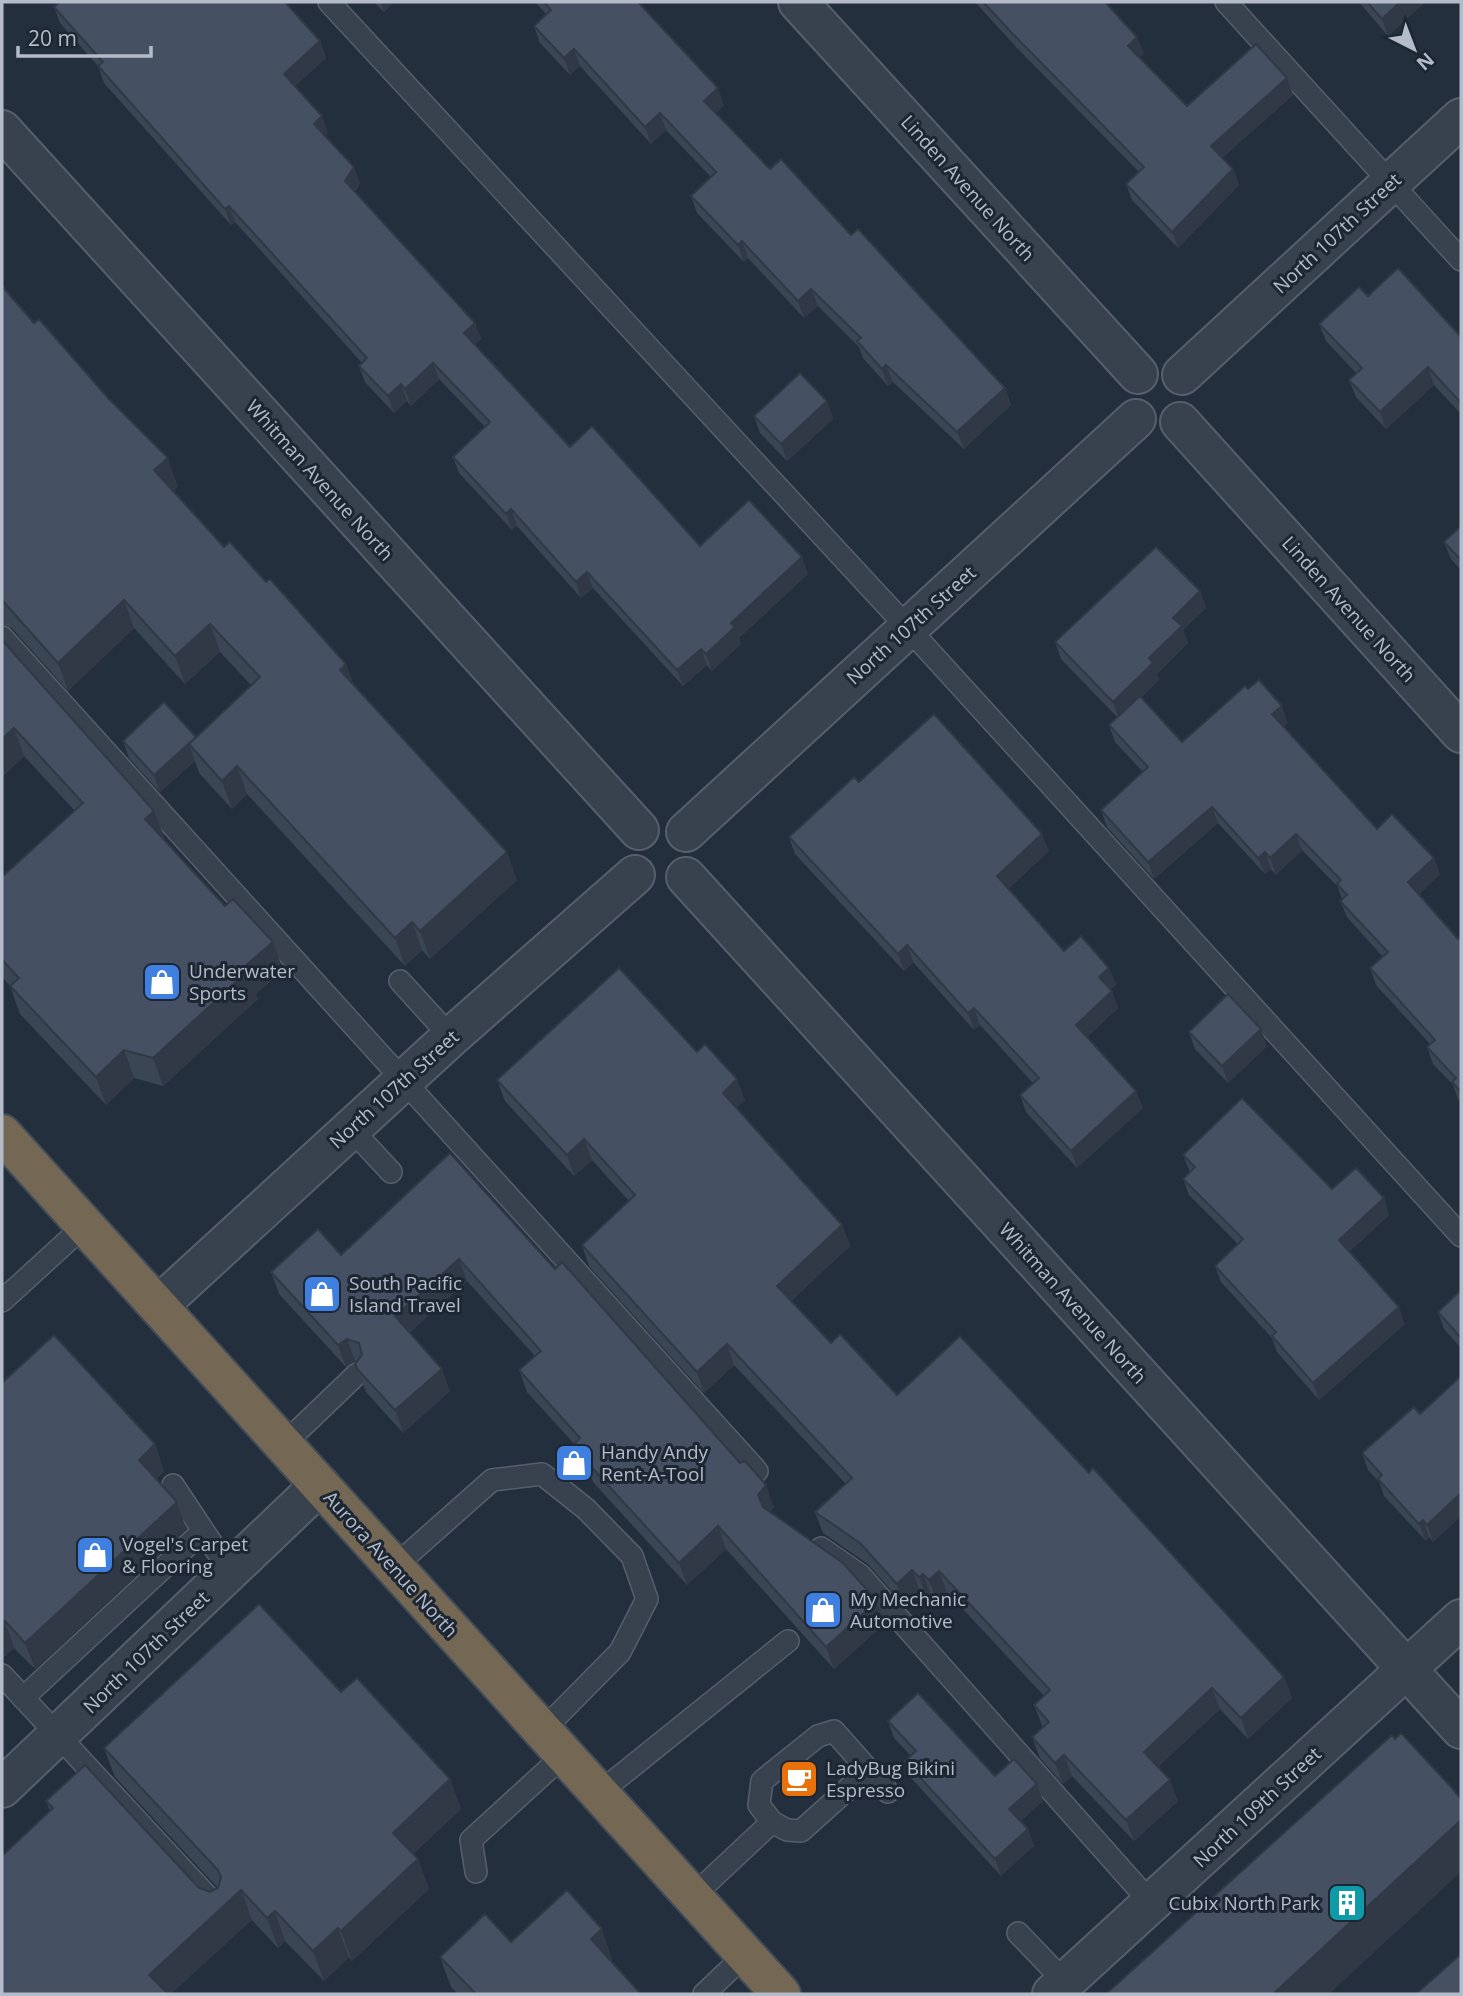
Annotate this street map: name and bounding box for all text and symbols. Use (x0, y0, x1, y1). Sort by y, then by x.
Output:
scale bar (18, 14, 150, 58)
north arrow (1379, 14, 1449, 84)
text: 20 m (28, 24, 77, 52)
text: N (1411, 47, 1440, 76)
street label: Linden Avenue North (895, 109, 1041, 267)
street label: North 107th Street (1267, 167, 1407, 299)
street label: Whitman Avenue North (241, 394, 399, 566)
street label: Linden Avenue North (1276, 530, 1422, 688)
street label: North 107th Street (841, 560, 981, 690)
place label: Underwater Sports (189, 958, 295, 1006)
shop icon: Underwater Sports (141, 961, 183, 1003)
street label: North 107th Street (324, 1024, 464, 1154)
street label: Whitman Avenue North (994, 1217, 1152, 1389)
place label: South Pacific Island Travel (349, 1270, 462, 1318)
shop icon: South Pacific Island Travel (301, 1273, 343, 1315)
place label: Handy Andy Rent-A-Tool (601, 1439, 709, 1487)
shop icon: Handy Andy Rent-A-Tool (553, 1442, 595, 1484)
street label: Aurora Avenue North (318, 1485, 464, 1643)
place label: Vogel's Carpet & Flooring (122, 1531, 248, 1579)
shop icon: Vogel's Carpet & Flooring (74, 1534, 116, 1576)
street label: North 107th Street (77, 1585, 215, 1719)
place label: My Mechanic Automotive (850, 1586, 966, 1634)
shop icon: My Mechanic Automotive (802, 1589, 844, 1631)
street label: North 109th Street (1187, 1741, 1327, 1873)
place label: LadyBug Bikini Espresso (826, 1755, 955, 1803)
cafe icon: LadyBug Bikini Espresso (778, 1758, 820, 1800)
building icon: Cubix North Park (1326, 1882, 1368, 1924)
place label: Cubix North Park (1168, 1890, 1320, 1916)

